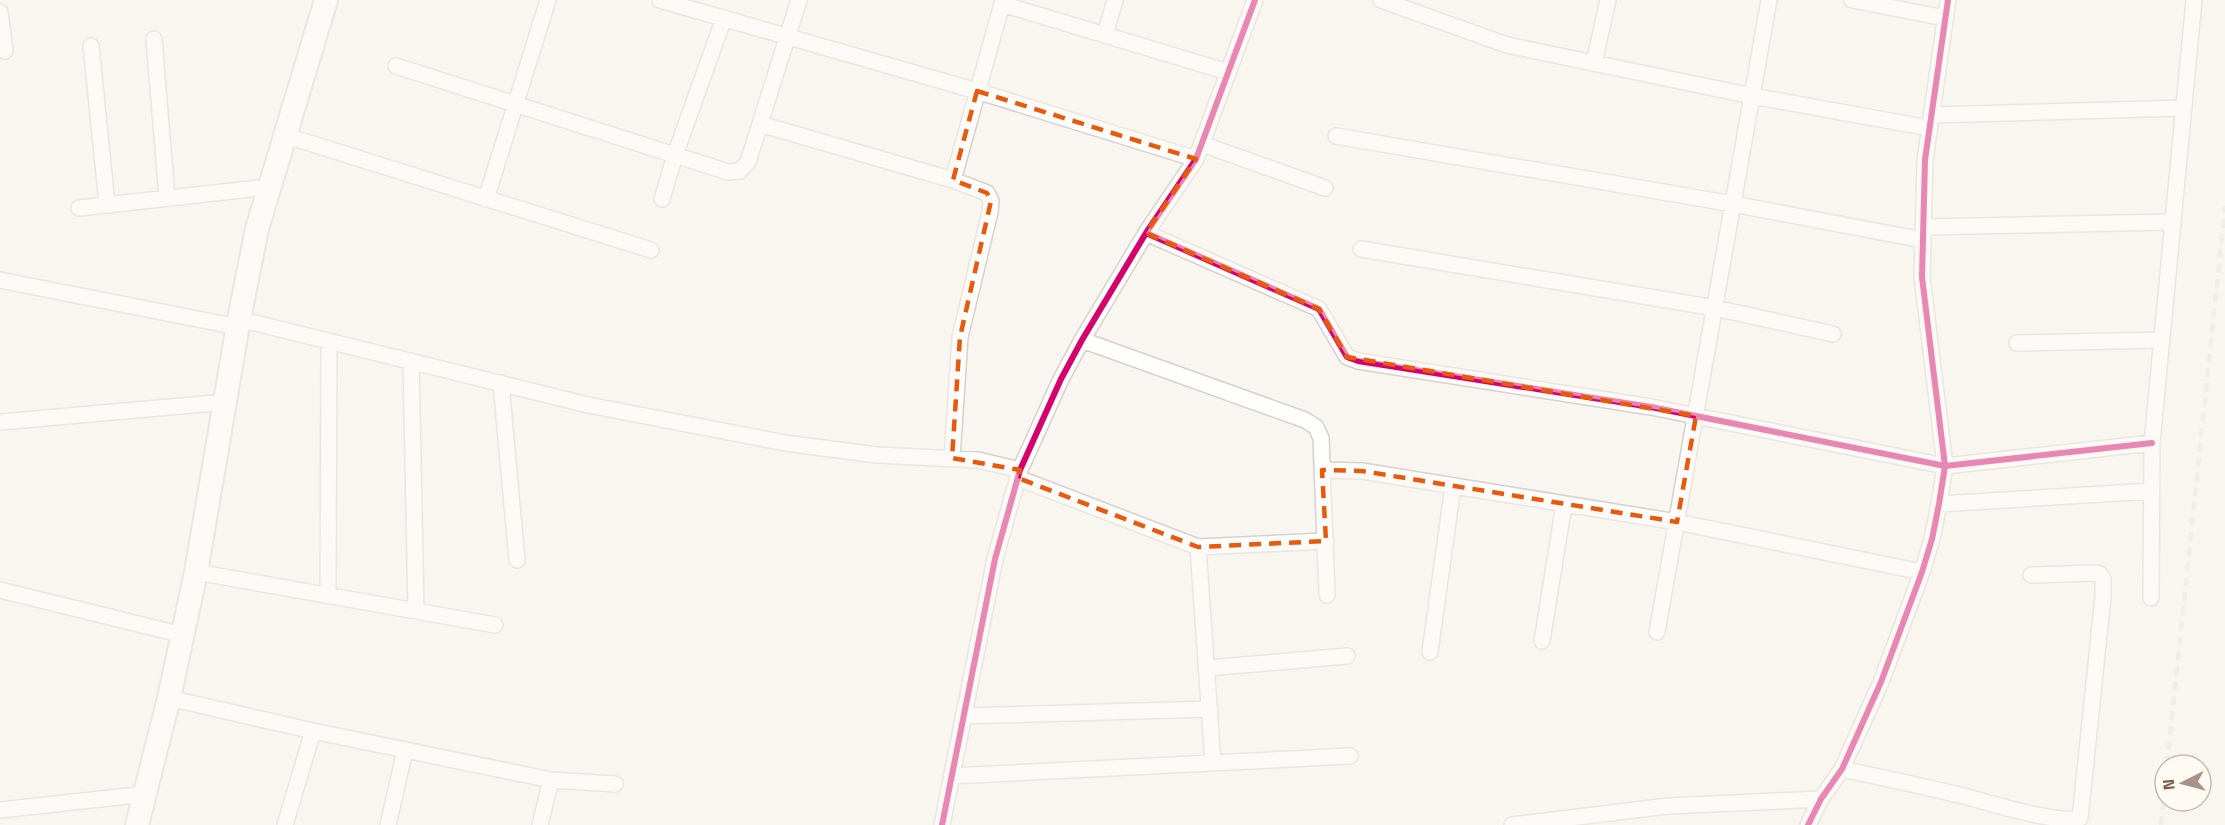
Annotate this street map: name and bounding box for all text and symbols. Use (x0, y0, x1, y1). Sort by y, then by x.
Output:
north arrow (2153, 753, 2213, 813)
text: N (2156, 778, 2181, 791)

